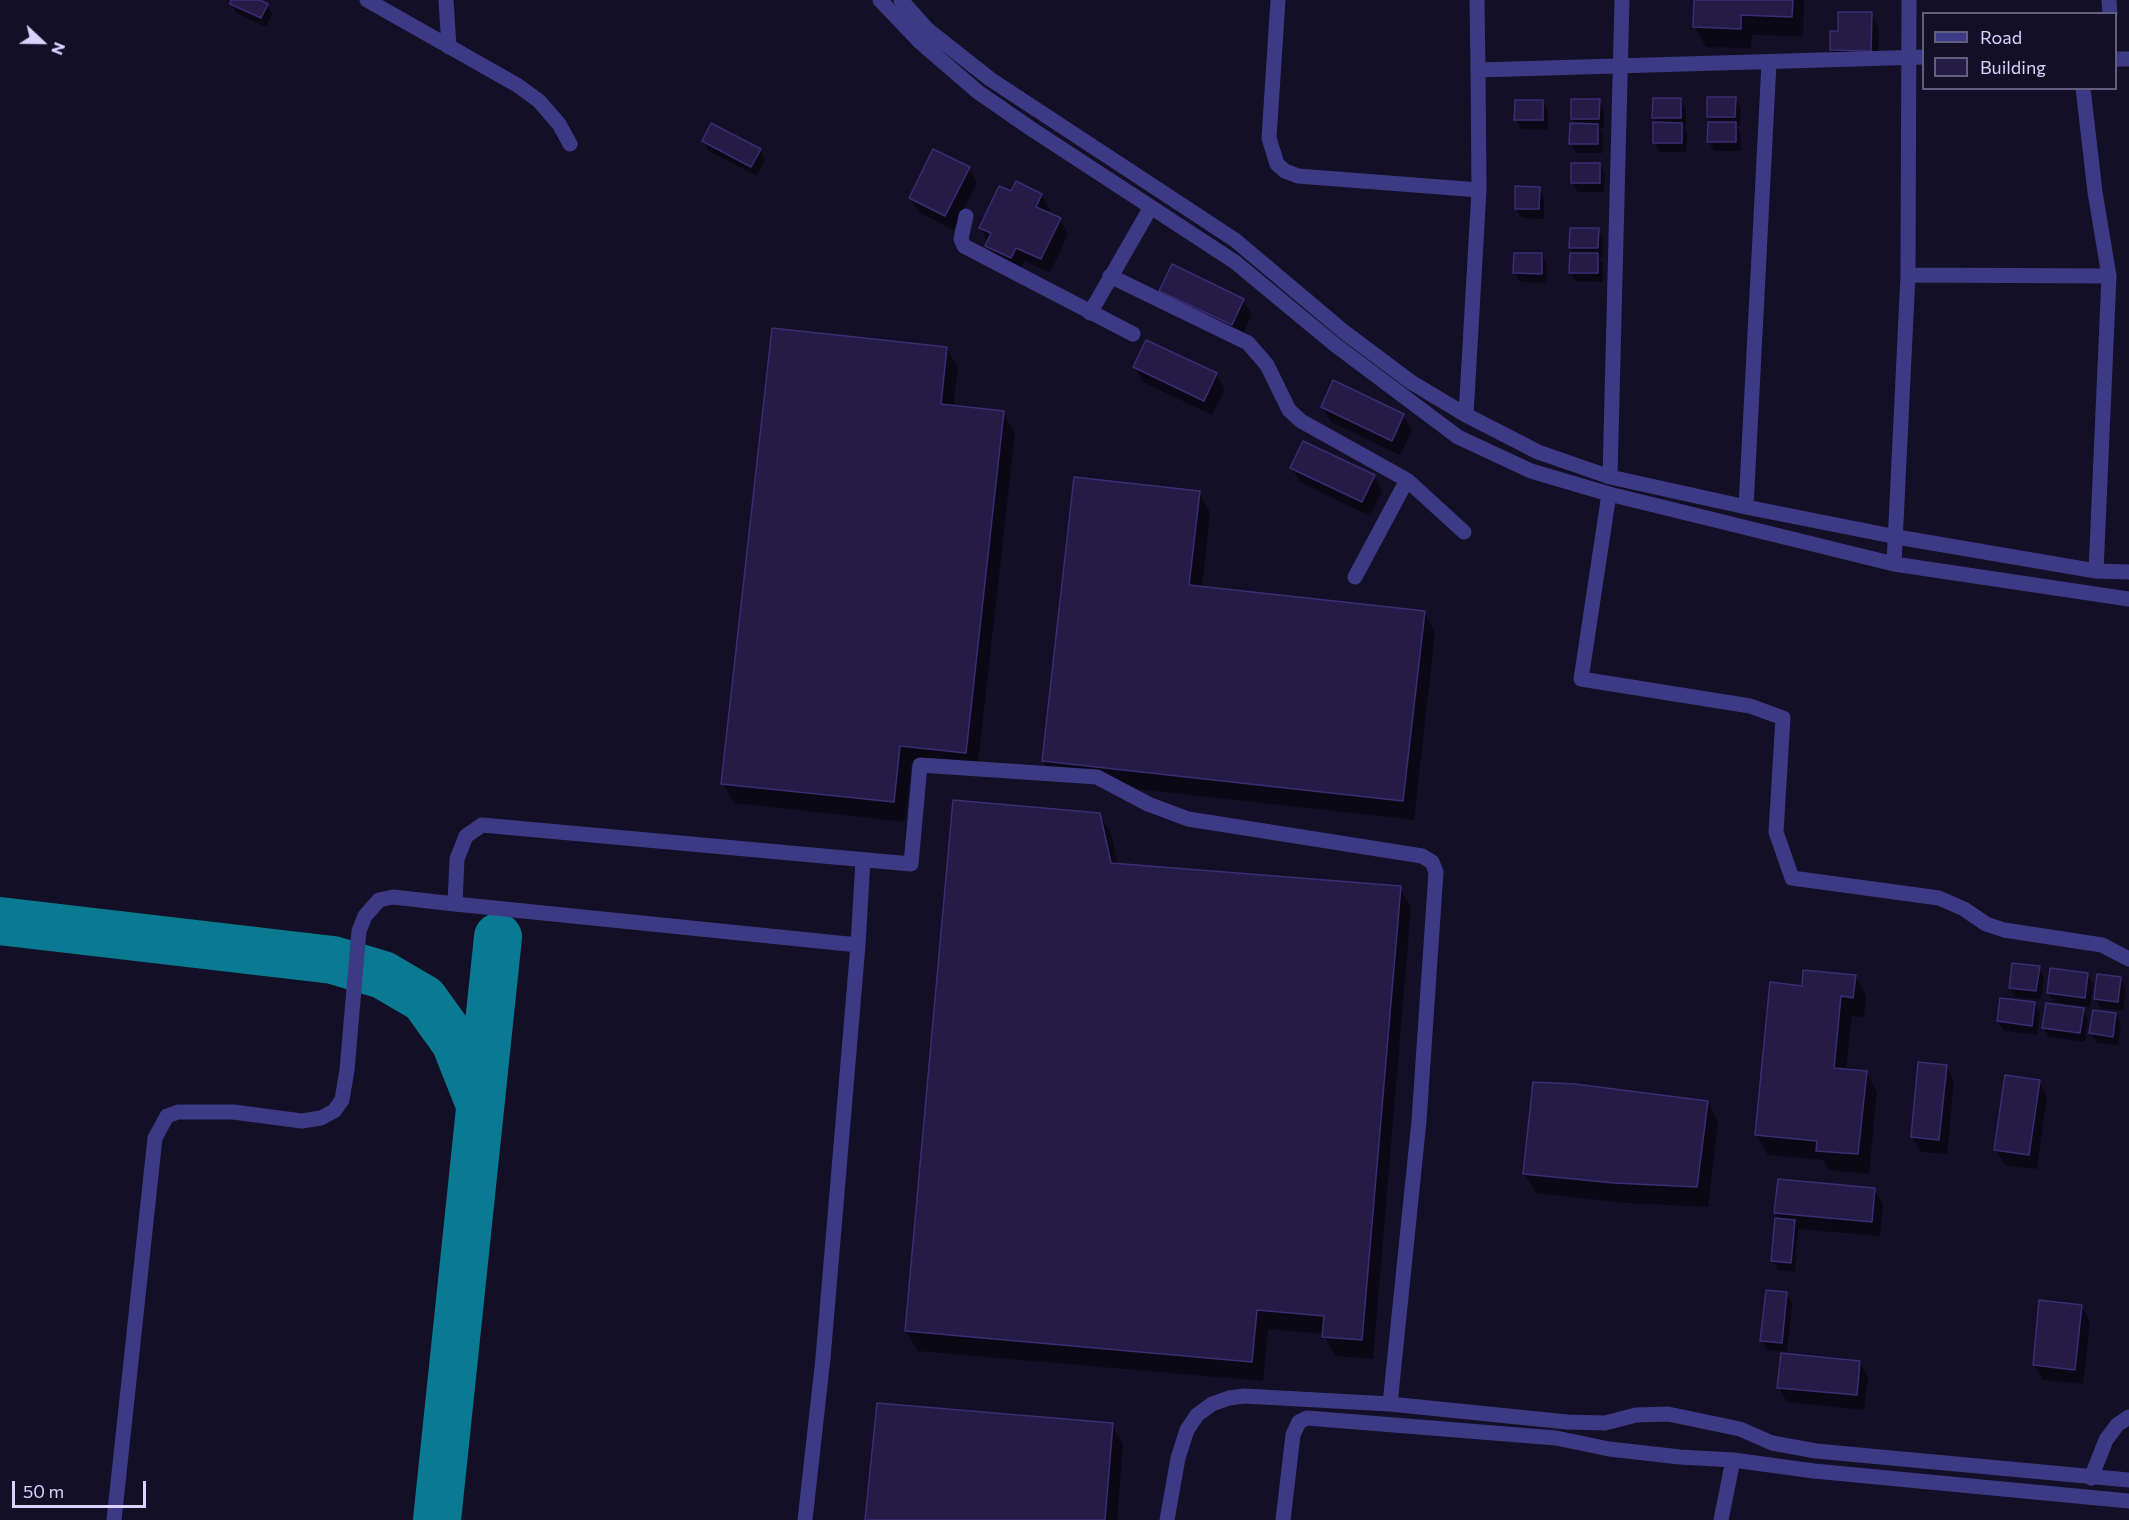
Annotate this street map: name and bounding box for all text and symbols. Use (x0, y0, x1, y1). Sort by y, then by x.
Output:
north arrow (12, 12, 72, 72)
legend (1922, 12, 2117, 90)
text: Road (1980, 26, 2022, 48)
text: N (48, 40, 70, 58)
text: Building (1980, 56, 2046, 78)
scale bar (15, 1469, 148, 1507)
text: 50 m (23, 1480, 64, 1502)

